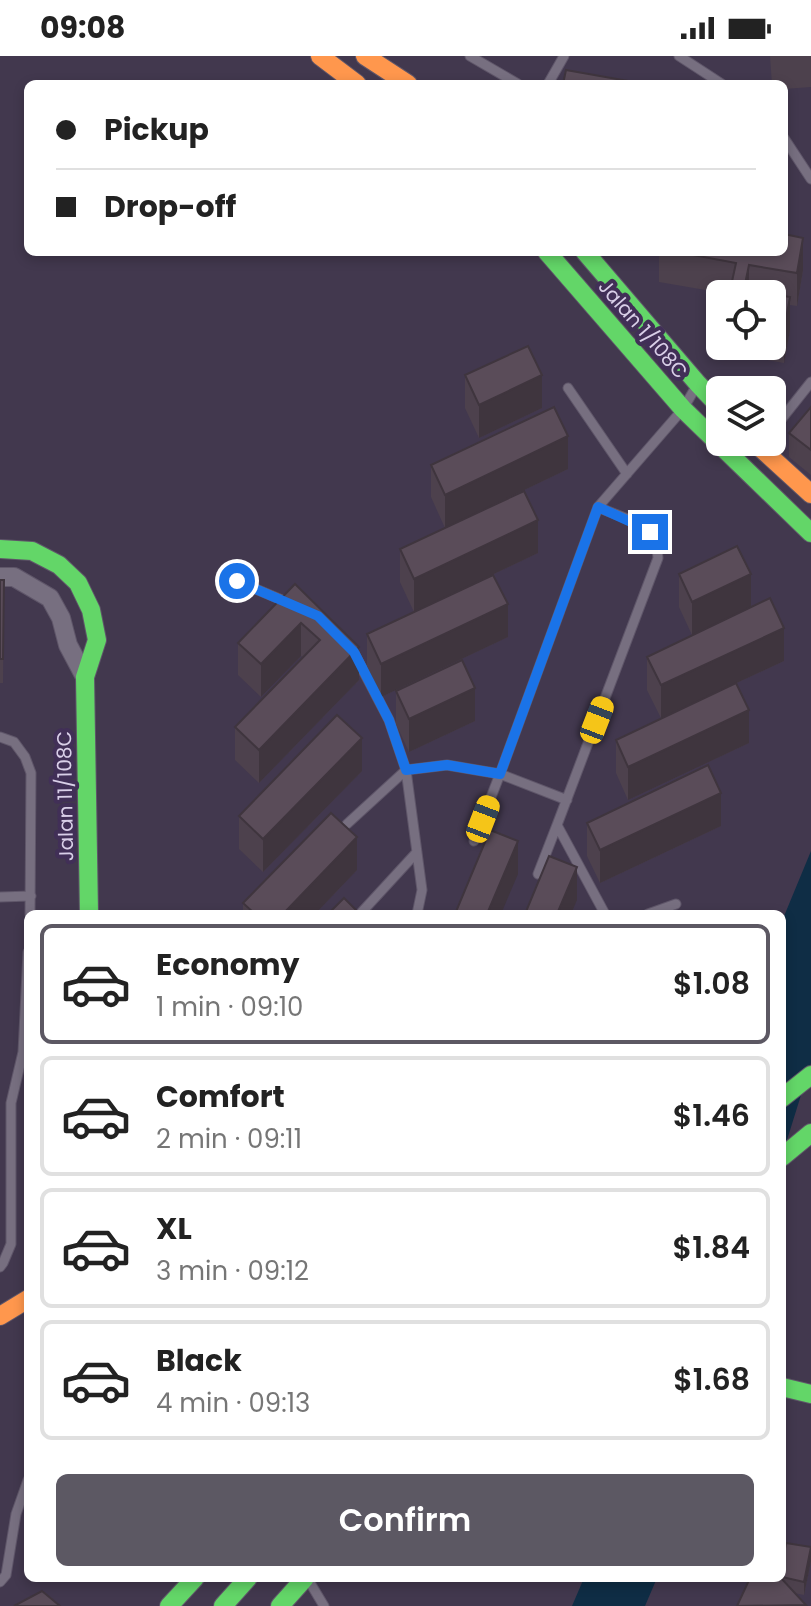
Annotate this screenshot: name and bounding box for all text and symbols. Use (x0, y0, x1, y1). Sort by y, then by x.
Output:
text: 09:08 (40, 6, 126, 49)
text: Pickup (104, 108, 209, 151)
text: Drop-off (104, 185, 236, 228)
street label: Jalan 1/108C (592, 273, 694, 385)
map controls (706, 280, 786, 456)
button: locate (706, 280, 786, 360)
button: layers (706, 376, 786, 456)
route end (632, 514, 668, 550)
route start (219, 563, 255, 599)
car (577, 693, 617, 747)
street label: Jalan 11/108C (50, 731, 80, 861)
car (463, 792, 503, 846)
text: Economy (156, 943, 300, 986)
icon: car (60, 948, 132, 1020)
text: $1.08 (673, 962, 750, 1005)
text: 1 min · 09:10 (156, 989, 303, 1025)
text: Comfort (156, 1075, 285, 1118)
icon: car (60, 1080, 132, 1152)
text: $1.46 (673, 1094, 750, 1137)
text: 2 min · 09:11 (156, 1121, 302, 1157)
text: XL (156, 1207, 192, 1250)
icon: car (60, 1212, 132, 1284)
text: $1.84 (673, 1226, 750, 1269)
text: 3 min · 09:12 (156, 1253, 309, 1289)
text: Black (156, 1339, 242, 1382)
icon: car (60, 1344, 132, 1416)
text: $1.68 (673, 1358, 750, 1401)
text: 4 min · 09:13 (156, 1385, 310, 1421)
button: Confirm (56, 1474, 754, 1566)

